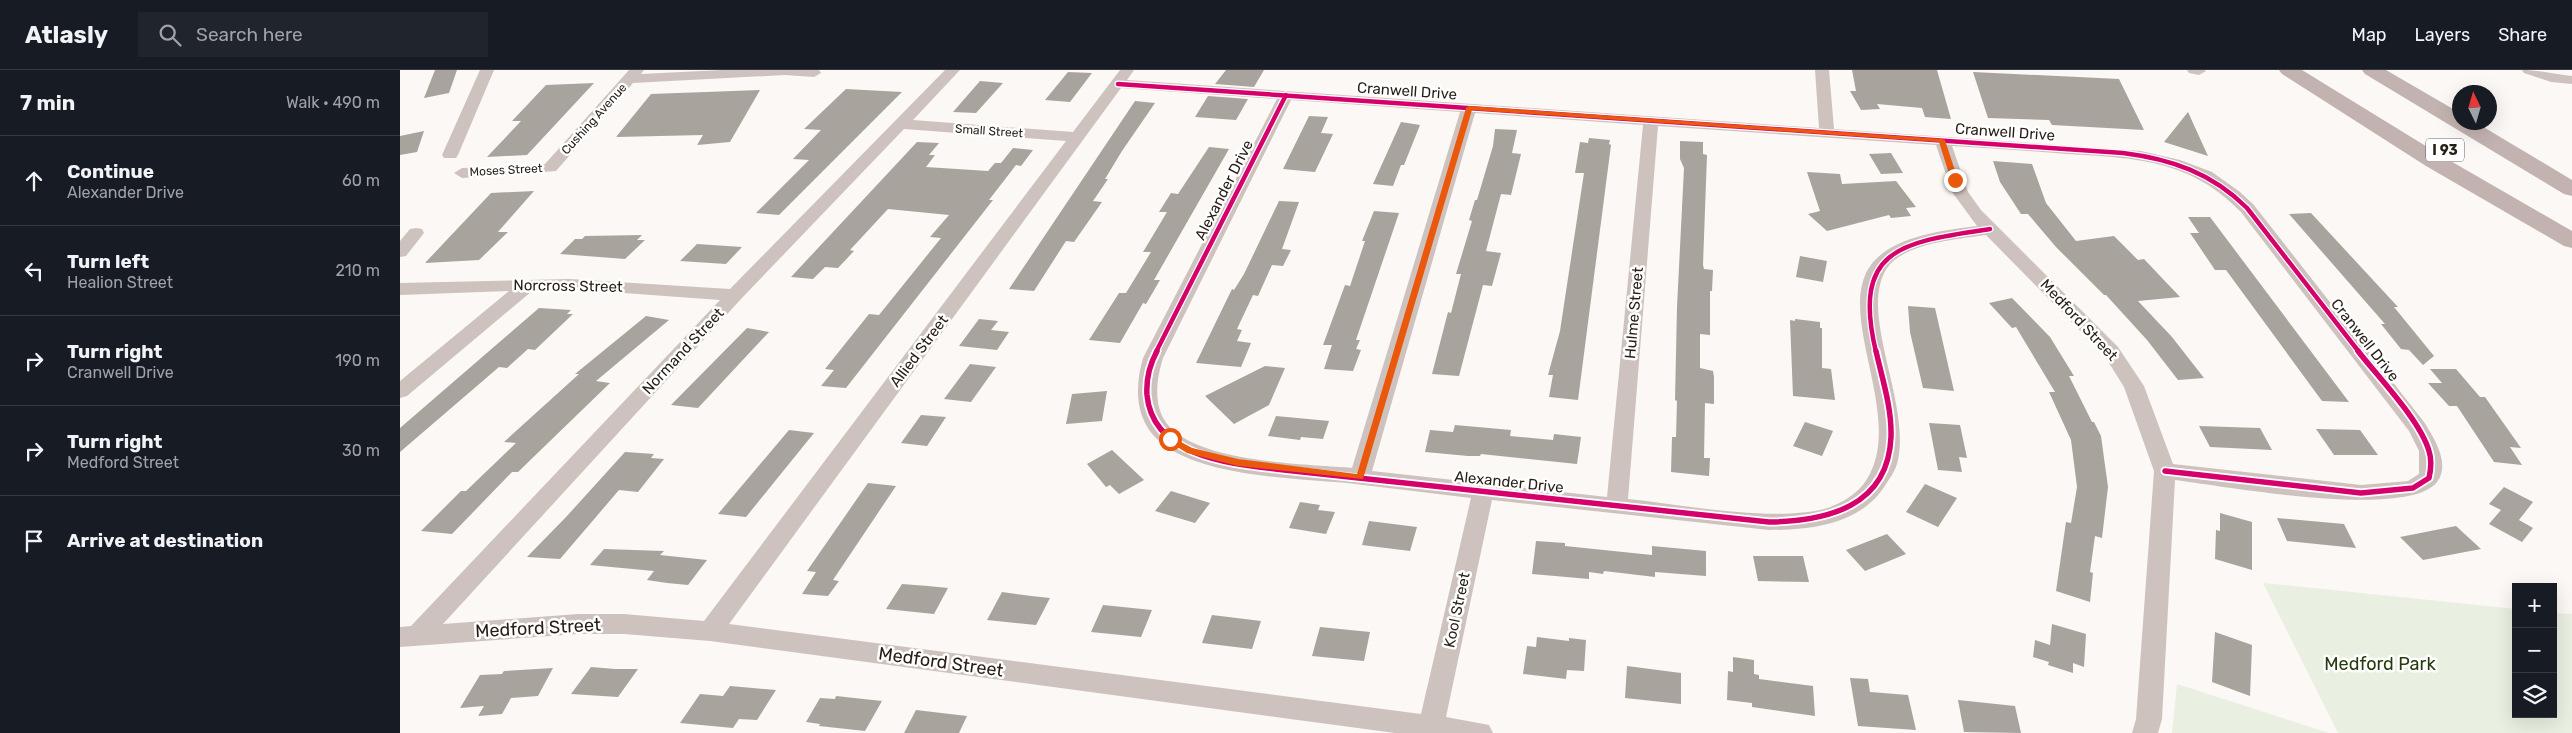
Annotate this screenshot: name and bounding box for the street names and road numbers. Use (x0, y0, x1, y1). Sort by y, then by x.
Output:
street label: Cranwell Drive (1356, 79, 1458, 103)
street label: Cushing Avenue (558, 80, 630, 157)
street label: Cranwell Drive (1954, 120, 2056, 144)
street label: Small Street (954, 122, 1024, 140)
street label: Alexander Drive (1191, 137, 1257, 243)
road number: I 93 (2426, 138, 2464, 162)
street label: Moses Street (469, 161, 543, 179)
street label: Hulme Street (1621, 266, 1647, 360)
street label: Medford Street (2037, 275, 2121, 365)
street label: Norcross Street (513, 276, 623, 296)
street label: Cranwell Drive (2327, 295, 2403, 385)
street label: Normand Street (638, 304, 728, 398)
street label: Allied Street (886, 311, 952, 390)
street label: Alexander Drive (1453, 467, 1565, 497)
street label: Kool Street (1440, 571, 1474, 649)
street label: Medford Street (475, 614, 601, 642)
street label: Medford Street (877, 642, 1005, 682)

